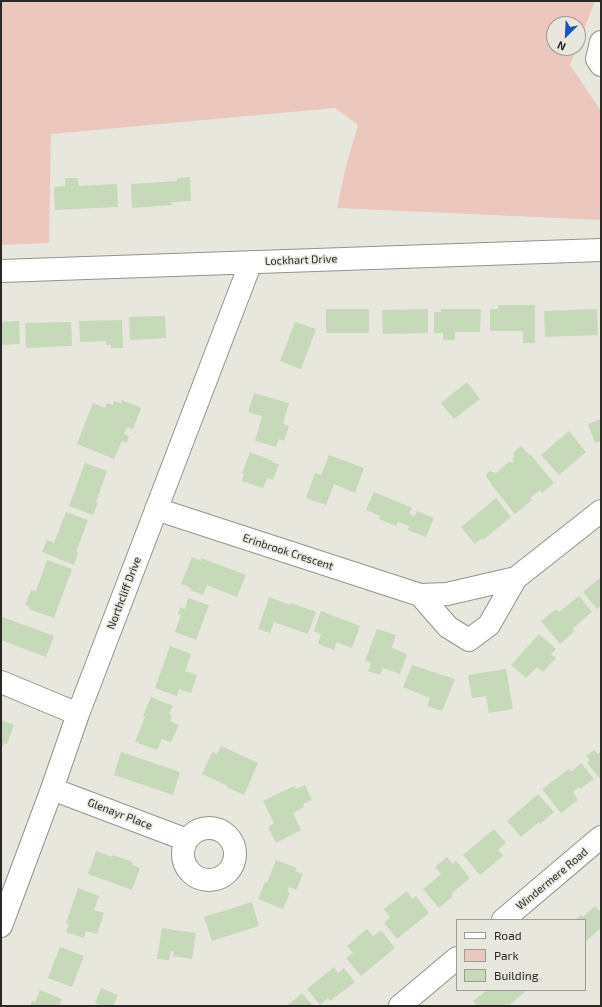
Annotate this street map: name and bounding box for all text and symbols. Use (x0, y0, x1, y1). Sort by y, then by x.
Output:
north arrow (546, 16, 586, 56)
text: N (555, 39, 568, 54)
street label: Lockhart Drive (265, 252, 337, 268)
street label: Erinbrook Crescent (241, 531, 335, 573)
street label: Northcliff Drive (104, 555, 144, 631)
street label: Glenayr Place (86, 796, 154, 832)
street label: Windermere Road (513, 845, 591, 913)
legend (456, 919, 586, 991)
text: Road (494, 928, 522, 942)
text: Park (494, 948, 519, 962)
text: Building (494, 968, 538, 982)

